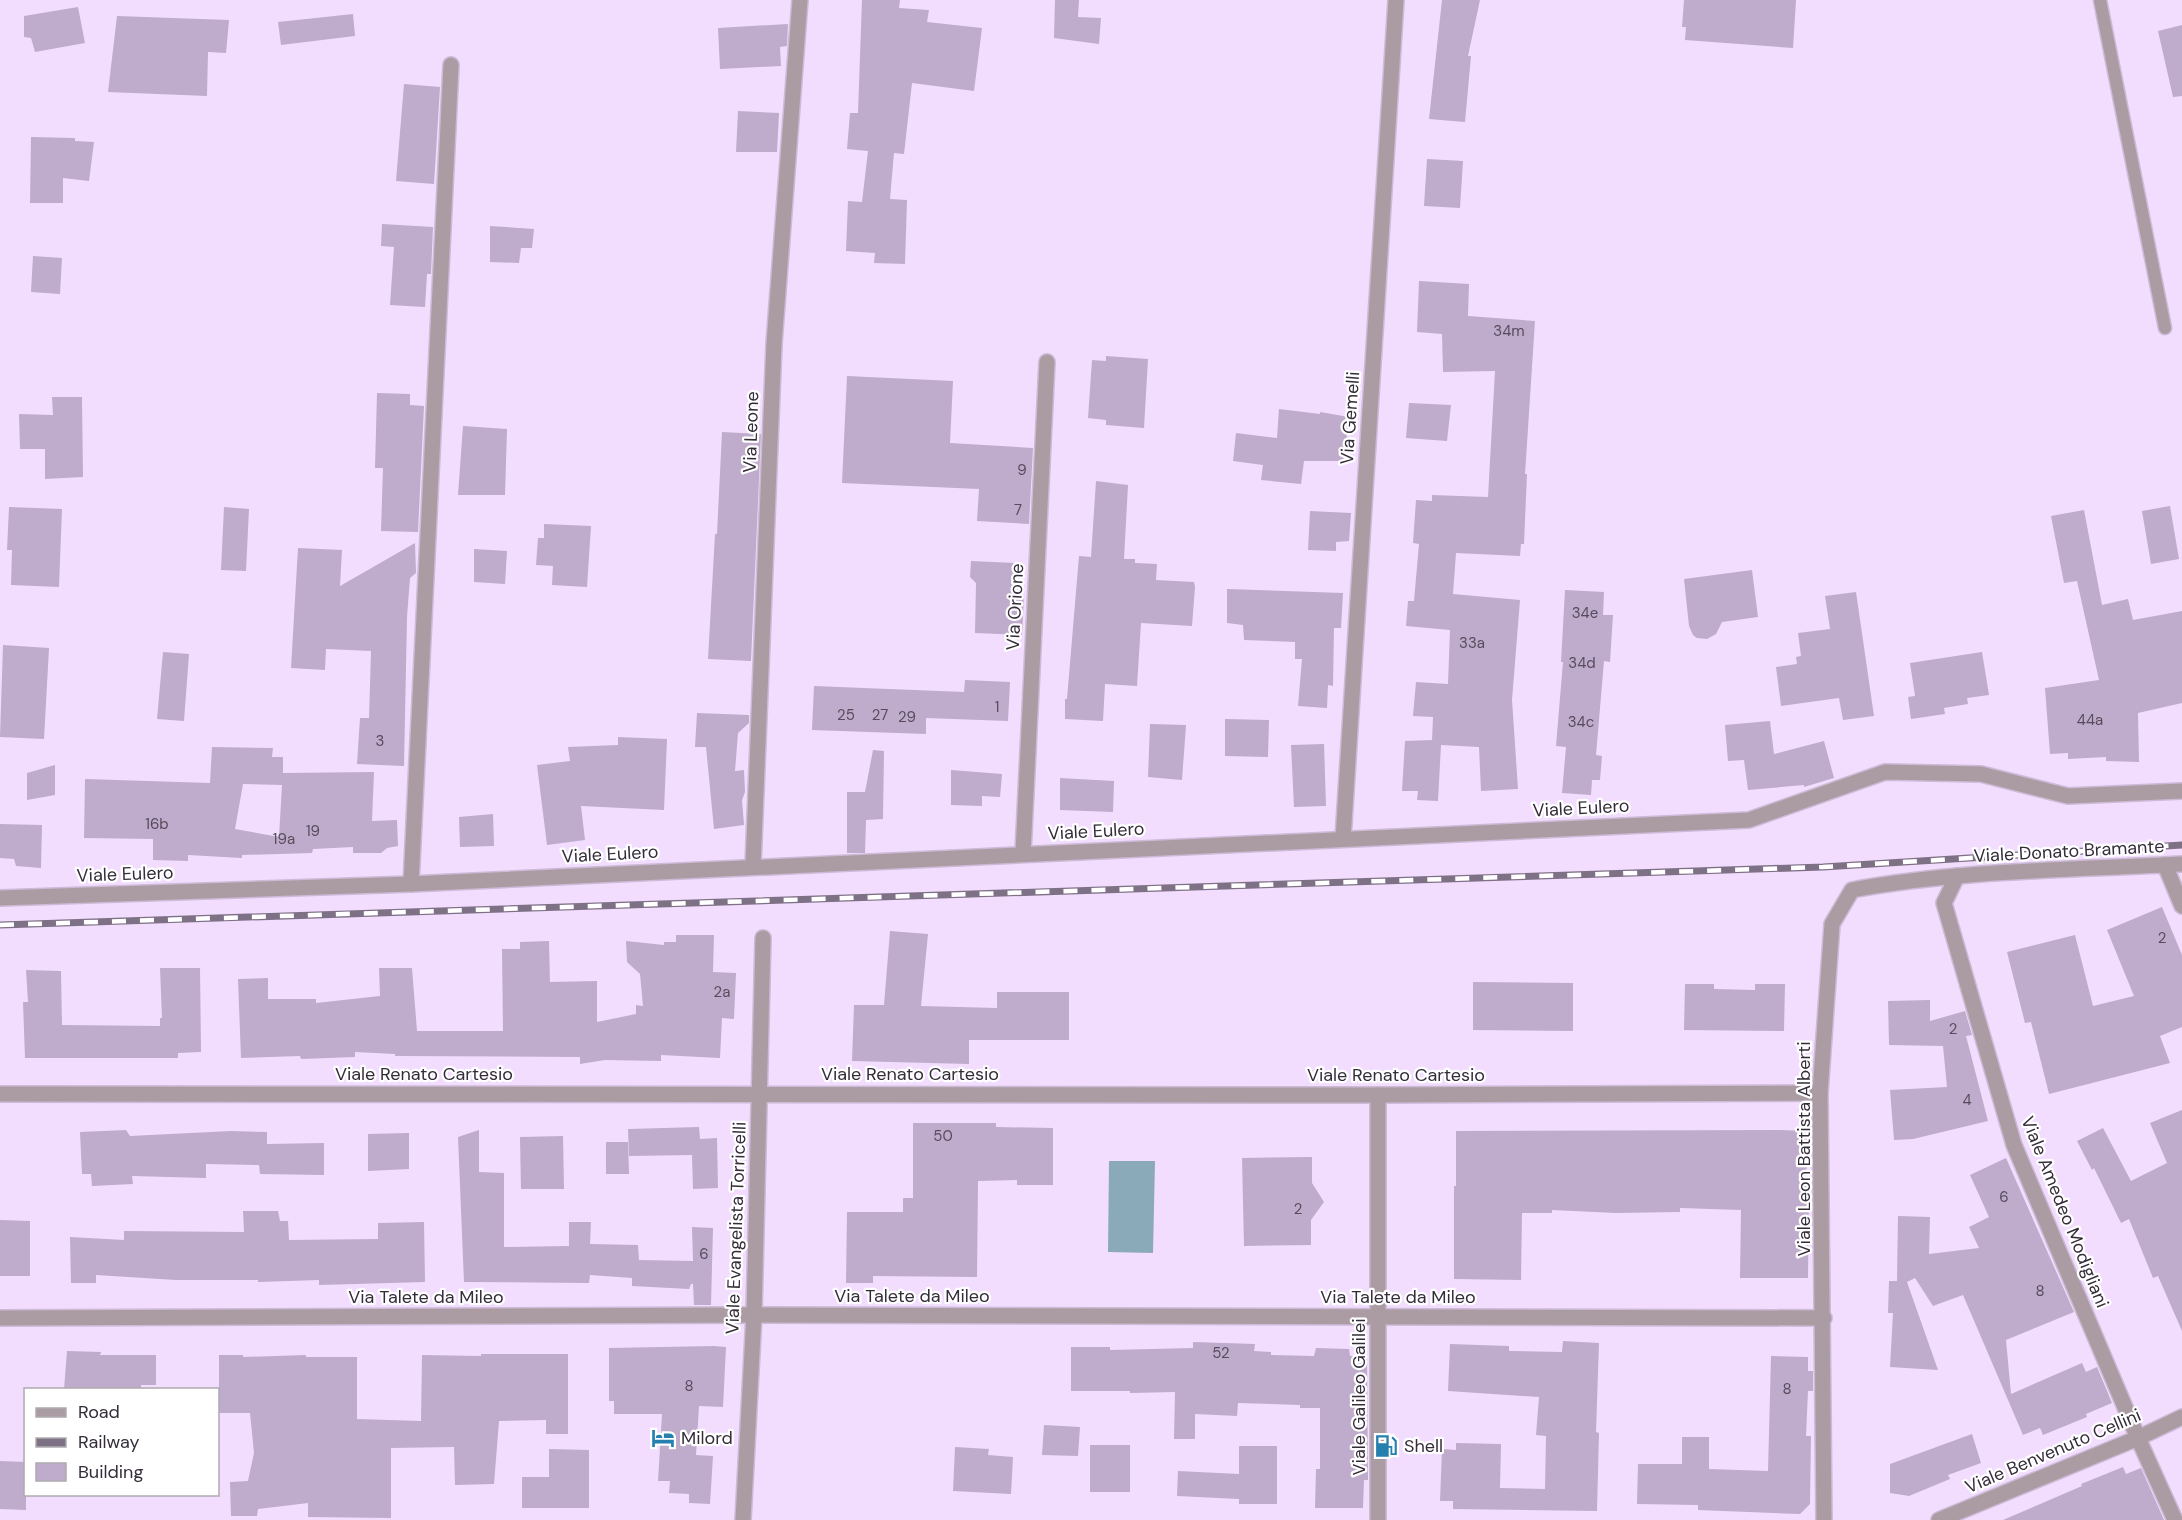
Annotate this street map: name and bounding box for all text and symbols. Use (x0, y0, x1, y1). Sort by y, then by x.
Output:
house number: 34m (1493, 321, 1525, 341)
street label: Via Gemelli (1335, 371, 1365, 465)
street label: Via Leone (738, 391, 764, 473)
house number: 9 (1017, 460, 1027, 480)
house number: 7 (1014, 500, 1022, 520)
street label: Via Orione (1001, 563, 1029, 651)
house number: 34e (1572, 603, 1598, 623)
house number: 33a (1459, 633, 1485, 653)
house number: 34d (1568, 653, 1596, 673)
house number: 1 (995, 697, 999, 717)
house number: 25 (837, 705, 855, 725)
house number: 27 (872, 705, 888, 725)
house number: 29 (898, 707, 916, 727)
house number: 44a (2077, 710, 2103, 730)
house number: 34c (1568, 712, 1594, 732)
house number: 3 (376, 731, 384, 751)
street label: Viale Eulero (1532, 793, 1630, 823)
house number: 16b (145, 814, 169, 834)
street label: Viale Eulero (1047, 816, 1145, 846)
house number: 19 (306, 821, 320, 841)
house number: 19a (273, 829, 295, 849)
street label: Viale Donato Bramante (1973, 834, 2165, 868)
street label: Viale Eulero (561, 839, 659, 869)
street label: Viale Eulero (76, 860, 174, 888)
house number: 2 (2158, 928, 2166, 948)
house number: 2a (714, 982, 730, 1002)
house number: 2 (1949, 1019, 1957, 1039)
street label: Viale Leon Battista Alberti (1792, 1042, 1816, 1256)
street label: Viale Renato Cartesio (335, 1062, 513, 1086)
street label: Viale Renato Cartesio (821, 1062, 999, 1086)
street label: Viale Renato Cartesio (1307, 1063, 1485, 1087)
house number: 4 (1962, 1090, 1972, 1110)
street label: Viale Amedeo Modigliani (2016, 1113, 2114, 1311)
street label: Viale Evangelista Torricelli (720, 1121, 752, 1335)
house number: 50 (933, 1126, 953, 1146)
house number: 6 (1999, 1187, 2009, 1207)
house number: 2 (1294, 1199, 1302, 1219)
house number: 6 (699, 1244, 709, 1264)
house number: 8 (2035, 1281, 2045, 1301)
street label: Via Talete da Mileo (834, 1284, 990, 1308)
street label: Via Talete da Mileo (348, 1285, 504, 1309)
street label: Via Talete da Mileo (1320, 1285, 1476, 1309)
street label: Viale Galileo Galilei (1347, 1319, 1371, 1475)
house number: 52 (1212, 1343, 1230, 1363)
house number: 8 (684, 1376, 694, 1396)
house number: 8 (1782, 1379, 1792, 1399)
legend (24, 1388, 219, 1496)
text: Road (78, 1400, 120, 1424)
street label: Viale Benvenuto Cellini (1961, 1403, 2145, 1499)
hotel icon: Milord (650, 1425, 676, 1451)
place label: Milord (681, 1426, 733, 1450)
text: Railway (78, 1430, 140, 1454)
fuel station icon: Shell (1373, 1433, 1399, 1459)
place label: Shell (1404, 1434, 1443, 1458)
text: Building (78, 1460, 143, 1484)

